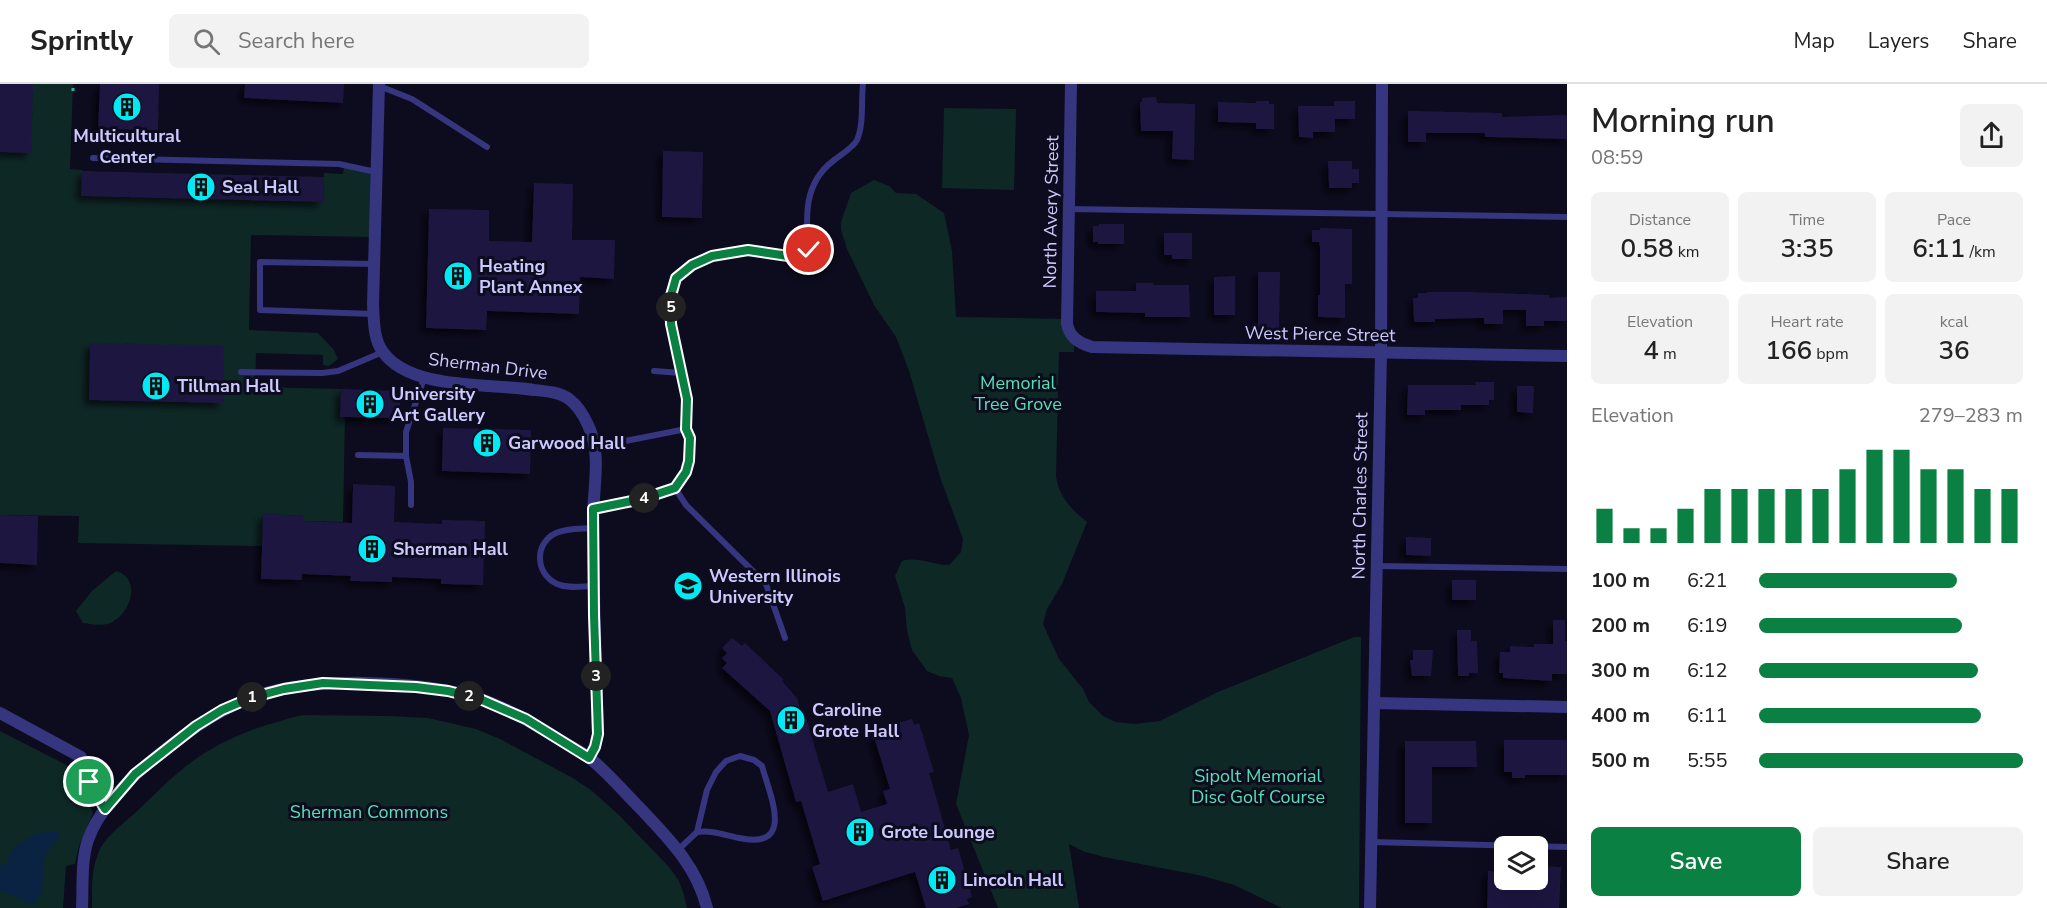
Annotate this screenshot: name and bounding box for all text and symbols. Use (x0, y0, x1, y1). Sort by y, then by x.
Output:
search box (169, 14, 589, 68)
text: Sprintly (30, 22, 133, 60)
icon: search (190, 25, 223, 58)
text: Search here (238, 26, 355, 56)
text: Map (1793, 27, 1835, 55)
text: Layers (1868, 27, 1929, 55)
text: Share (1962, 27, 2017, 55)
building icon: Multicultural Center (111, 91, 143, 123)
text: Morning run (1591, 99, 1775, 144)
button: share (1960, 104, 2023, 167)
place label: Multicultural Center (73, 124, 181, 169)
street label: North Avery Street (1038, 135, 1064, 289)
text: 08:59 (1591, 144, 1644, 171)
building icon: Seal Hall (185, 171, 217, 203)
place label: Seal Hall (222, 175, 299, 199)
text: Distance (1629, 209, 1691, 231)
text: Time (1789, 209, 1825, 231)
text: Pace (1937, 209, 1971, 231)
pin (783, 224, 834, 275)
text: 0.58 (1621, 231, 1674, 266)
text: 3:35 (1781, 231, 1833, 266)
text: 6:11 (1912, 231, 1965, 266)
icon: check (792, 233, 825, 266)
text: km (1674, 241, 1699, 263)
text: /km (1965, 241, 1996, 263)
place label: Heating Plant Annex (479, 254, 583, 299)
building icon: Heating Plant Annex (442, 260, 474, 292)
pin: 5 (656, 292, 686, 322)
text: 5 (666, 296, 676, 318)
text: Elevation (1627, 311, 1693, 333)
text: Heart rate (1770, 311, 1844, 333)
text: kcal (1940, 311, 1968, 333)
street label: West Pierce Street (1244, 321, 1396, 347)
text: 4 (1643, 333, 1659, 368)
text: 166 (1765, 333, 1812, 368)
text: 36 (1938, 333, 1970, 368)
text: m (1659, 343, 1677, 365)
text: bpm (1812, 343, 1849, 365)
street label: Sherman Drive (427, 347, 549, 385)
building icon: Tillman Hall (140, 370, 172, 402)
park label: Memorial Tree Grove (974, 371, 1062, 416)
place label: Tillman Hall (177, 374, 281, 398)
place label: University Art Gallery (391, 382, 486, 427)
building icon: University Art Gallery (354, 388, 386, 420)
text: Elevation (1591, 402, 1674, 429)
text: 279–283 m (1919, 402, 2023, 429)
street label: North Charles Street (1347, 412, 1373, 580)
building icon: Garwood Hall (471, 427, 503, 459)
place label: Garwood Hall (508, 431, 626, 455)
pin: 4 (629, 483, 659, 513)
text: 4 (639, 487, 649, 509)
building icon: Sherman Hall (356, 533, 388, 565)
place label: Sherman Hall (393, 537, 508, 561)
place label: Western Illinois University (709, 564, 841, 609)
text: 100 m (1591, 567, 1650, 594)
text: 6:21 (1687, 567, 1728, 594)
school or university icon: Western Illinois University (672, 570, 704, 602)
text: 200 m (1591, 612, 1650, 639)
text: 6:19 (1687, 612, 1728, 639)
text: 300 m (1591, 657, 1650, 684)
text: 6:12 (1687, 657, 1728, 684)
pin: 3 (581, 661, 611, 691)
text: 3 (591, 665, 601, 687)
pin: 2 (454, 681, 484, 711)
pin: 1 (237, 682, 267, 712)
text: 2 (464, 685, 474, 707)
text: 1 (247, 686, 257, 708)
place label: Caroline Grote Hall (812, 698, 899, 743)
text: 400 m (1591, 702, 1650, 729)
text: 6:11 (1687, 702, 1728, 729)
building icon: Caroline Grote Hall (775, 704, 807, 736)
text: 500 m (1591, 747, 1650, 774)
text: 5:55 (1687, 747, 1728, 774)
pin (63, 756, 114, 807)
park label: Sipolt Memorial Disc Golf Course (1191, 764, 1325, 809)
icon: arrive (72, 765, 105, 798)
park label: Sherman Commons (290, 800, 448, 824)
building icon: Grote Lounge (844, 816, 876, 848)
place label: Grote Lounge (881, 820, 995, 844)
button: Save (1591, 827, 1801, 896)
button: Share (1813, 827, 2023, 896)
map controls (1494, 836, 1548, 890)
button: layers (1494, 836, 1548, 890)
building icon: Lincoln Hall (926, 864, 958, 896)
place label: Lincoln Hall (963, 868, 1064, 892)

